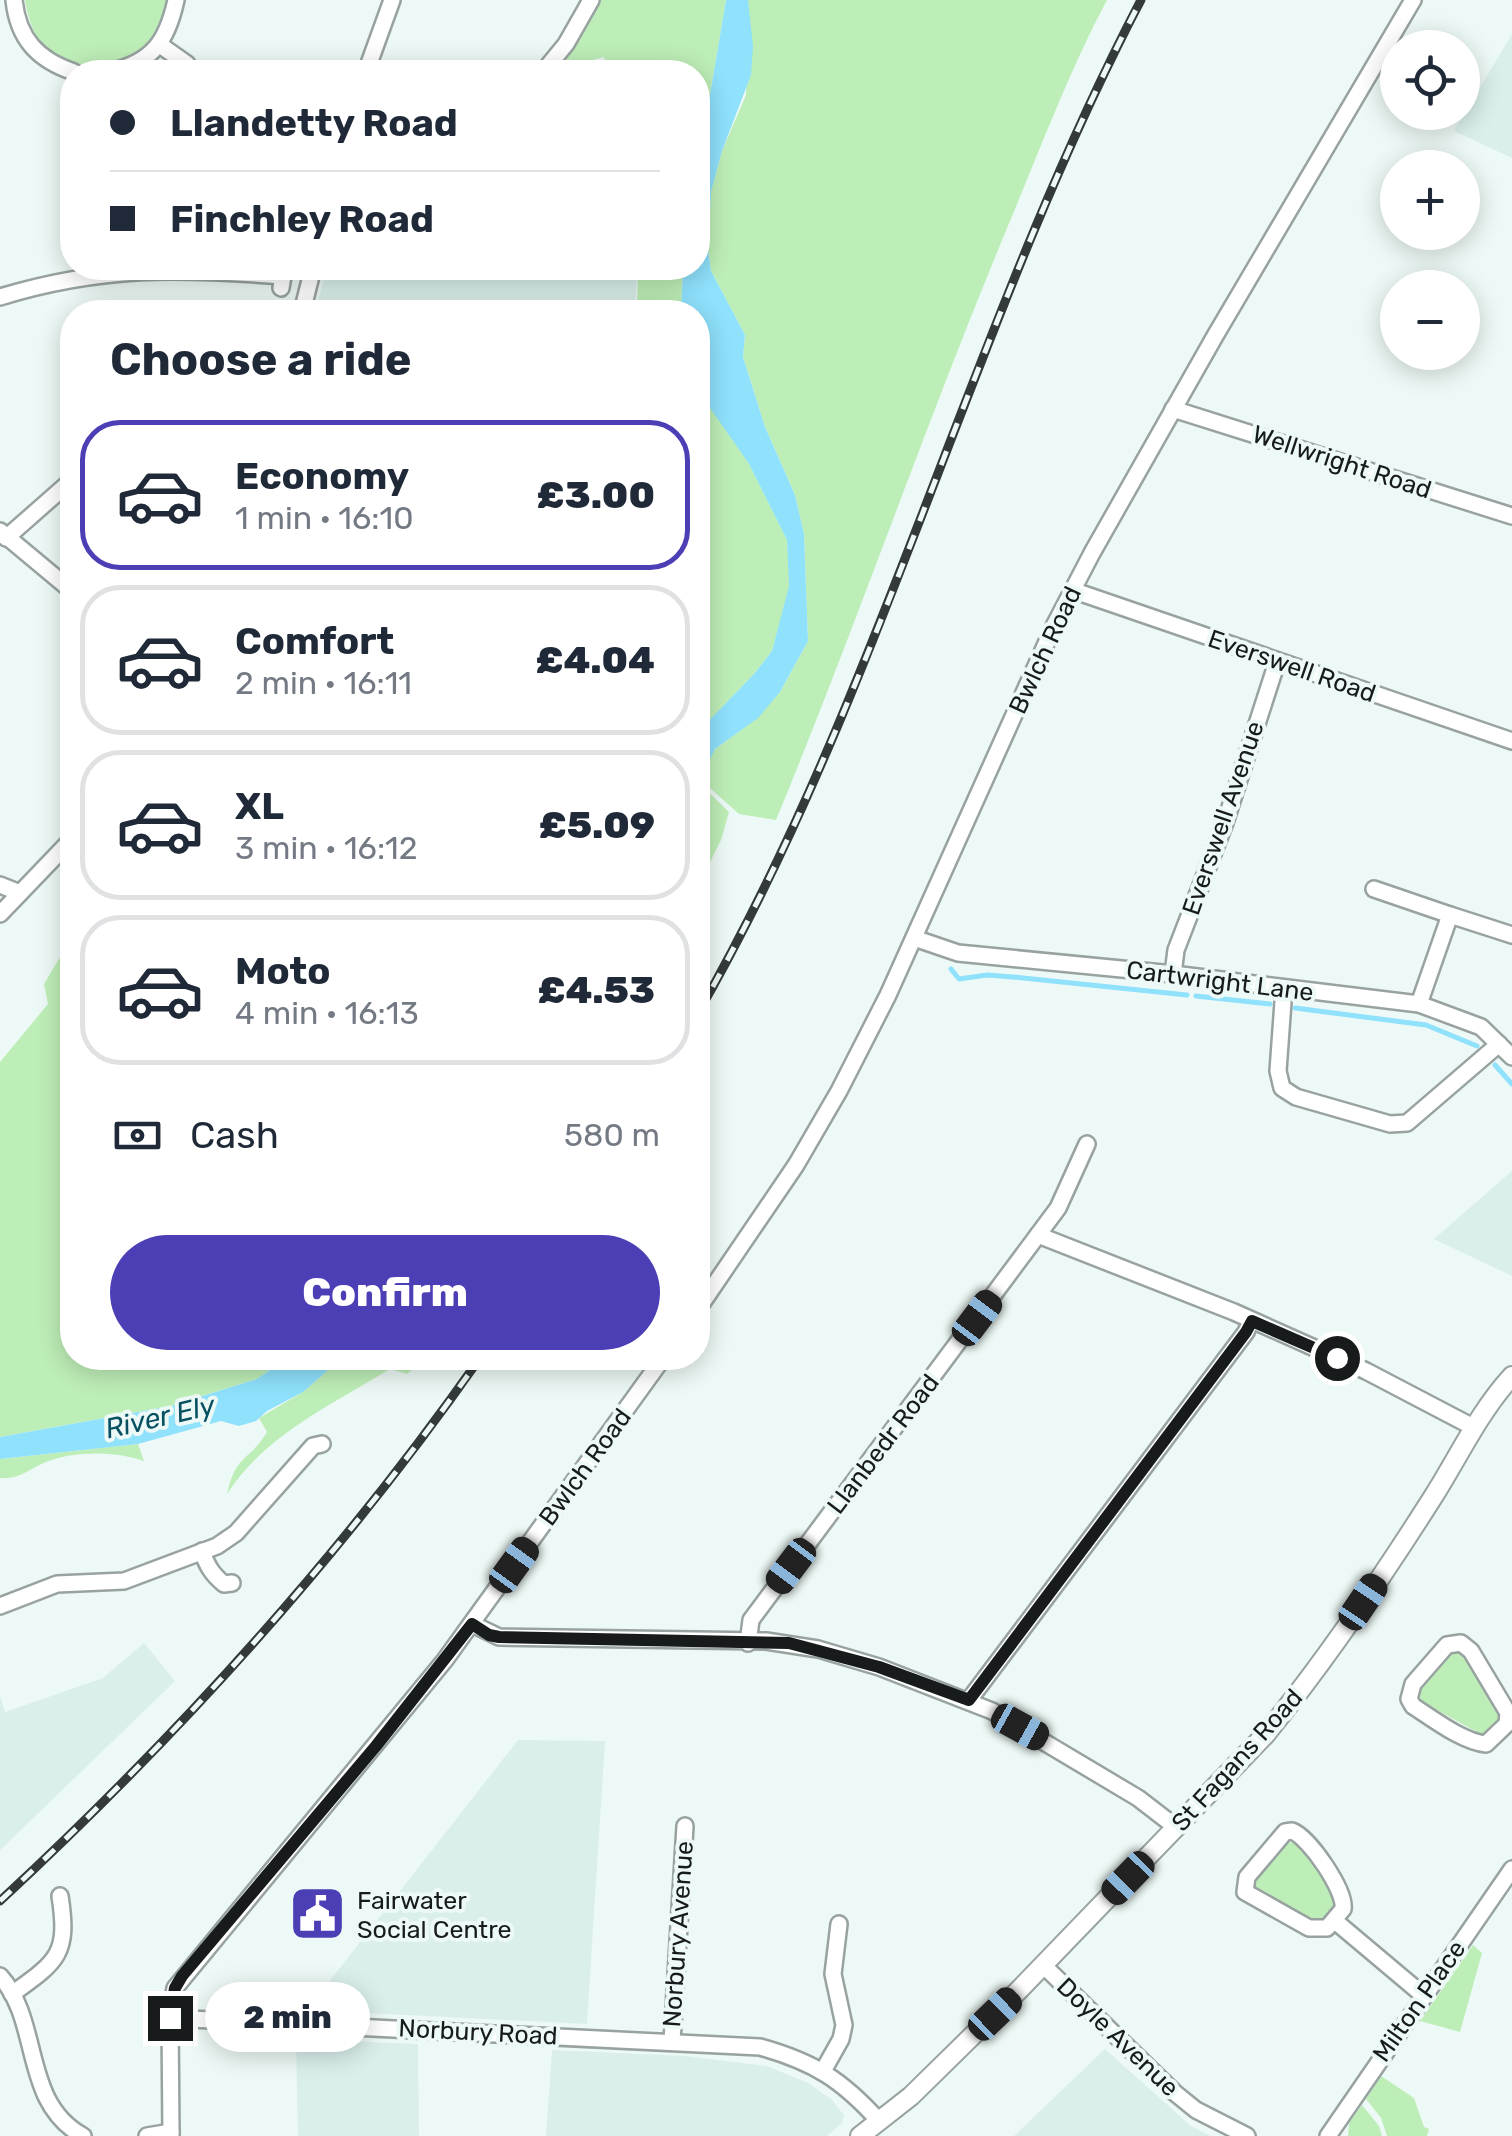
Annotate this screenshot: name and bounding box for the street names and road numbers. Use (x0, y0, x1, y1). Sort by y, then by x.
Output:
street label: Wellwright Road (1249, 419, 1435, 505)
street label: Bwlch Road (1003, 582, 1087, 718)
street label: Everswell Road (1204, 624, 1380, 708)
street label: Everswell Avenue (1176, 717, 1270, 919)
street label: Cartwright Lane (1125, 955, 1315, 1007)
street label: Llanbedr Road (821, 1369, 945, 1519)
street label: Bwlch Road (533, 1403, 637, 1531)
street label: St Fagans Road (1166, 1683, 1308, 1837)
street label: Norbury Avenue (657, 1840, 699, 2028)
street label: Milton Place (1367, 1935, 1471, 2067)
street label: Doyle Avenue (1051, 1972, 1185, 2102)
street label: Norbury Road (398, 2013, 558, 2051)

